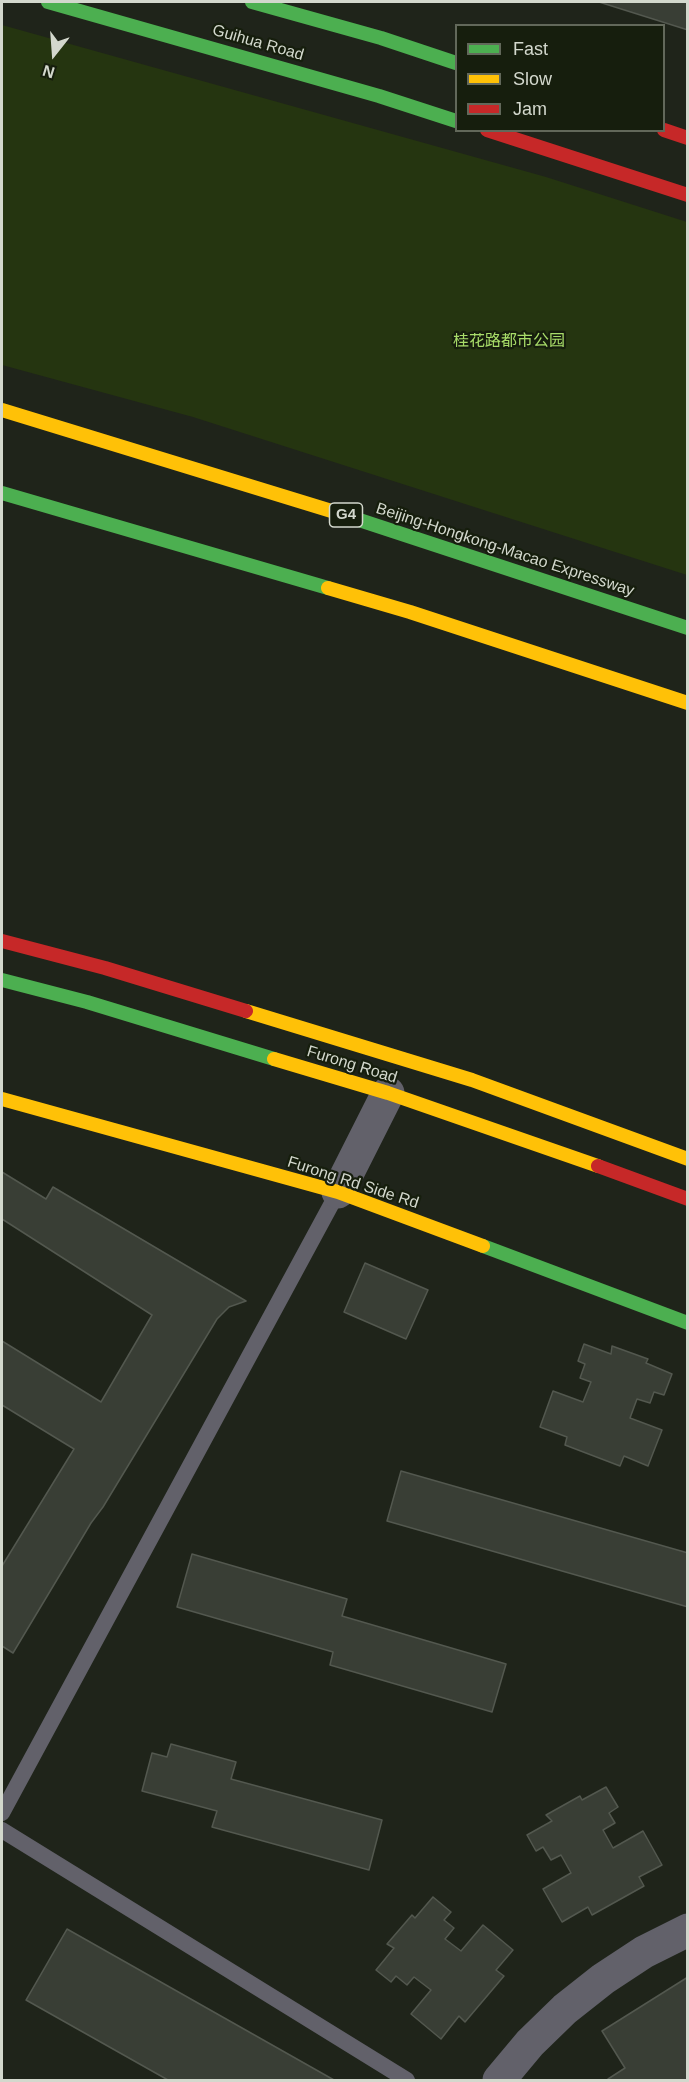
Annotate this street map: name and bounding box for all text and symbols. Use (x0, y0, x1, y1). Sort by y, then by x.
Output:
street label: Guihua Road (210, 21, 306, 65)
north arrow (24, 24, 84, 84)
legend (455, 24, 665, 132)
text: Fast (513, 39, 548, 59)
text: N (41, 62, 57, 82)
text: Slow (513, 69, 552, 89)
text: Jam (513, 99, 547, 119)
park label: 桂花路都市公园 (453, 332, 565, 352)
street label: Beijing-Hongkong-Macao Expressway (373, 499, 637, 601)
road number: G4 (330, 503, 362, 527)
street label: Furong Road (305, 1042, 399, 1088)
street label: Furong Rd Side Rd (285, 1153, 421, 1213)

